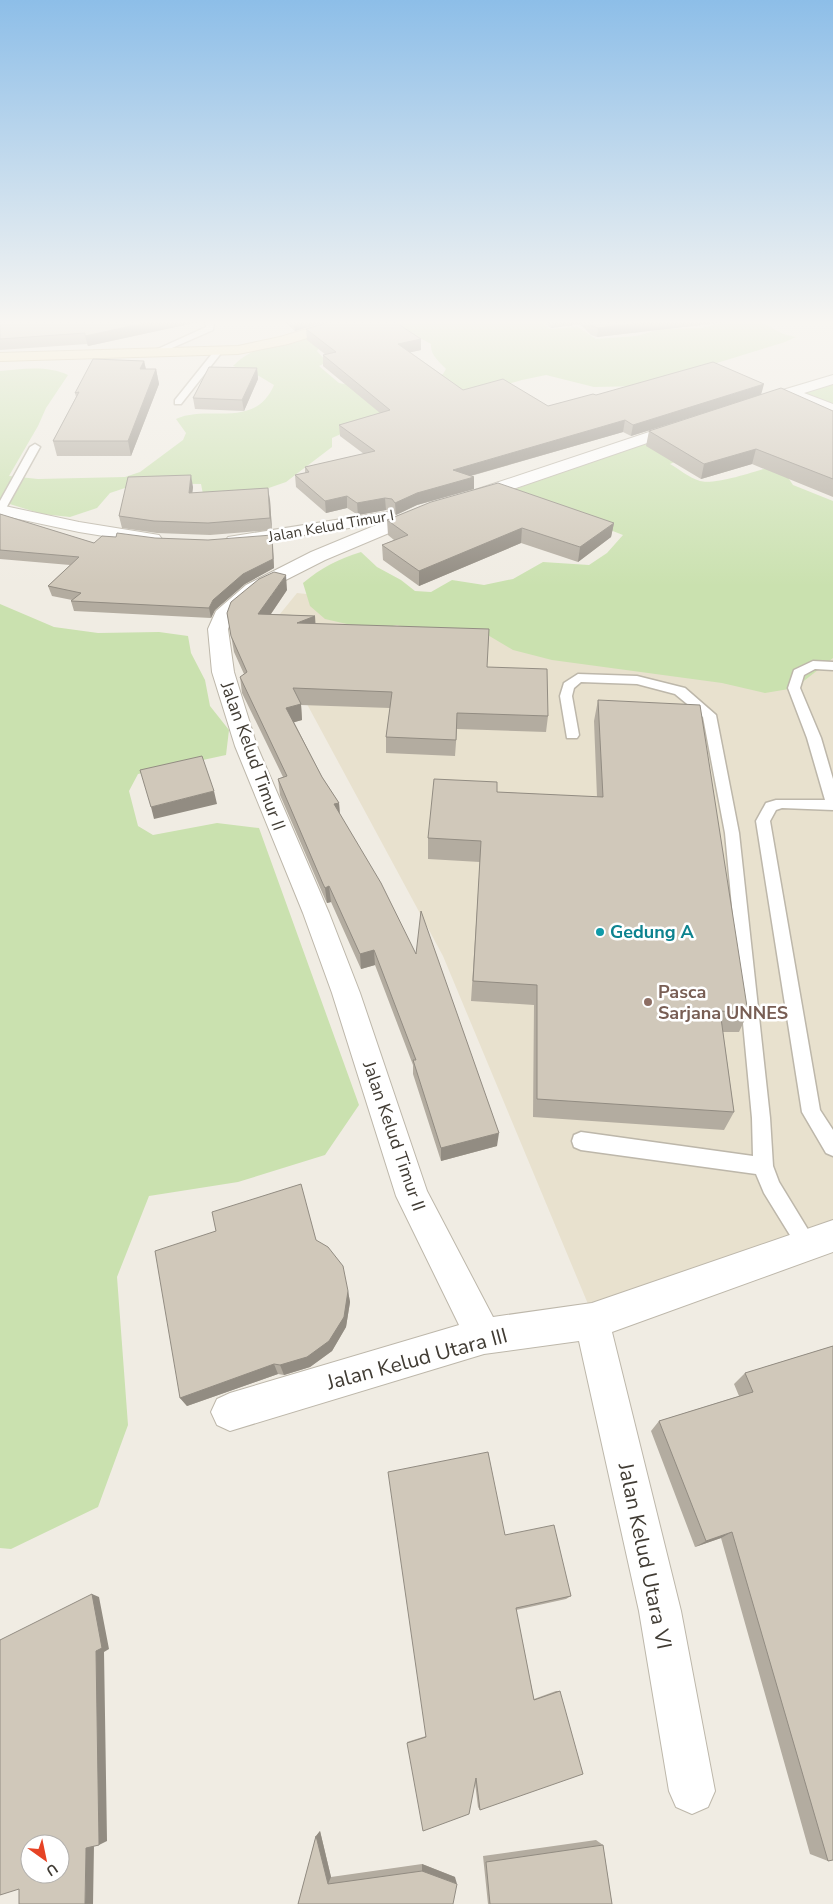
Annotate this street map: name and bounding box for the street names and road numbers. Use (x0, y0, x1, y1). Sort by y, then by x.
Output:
street label: Jalan Kelud Timur I (266, 505, 395, 547)
street label: Jalan Kelud Timur II (215, 677, 291, 834)
street label: Jalan Kelud Timur II (357, 1057, 431, 1214)
street label: Jalan Kelud Utara III (323, 1321, 511, 1397)
street label: Jalan Kelud Utara VI (611, 1459, 678, 1652)

